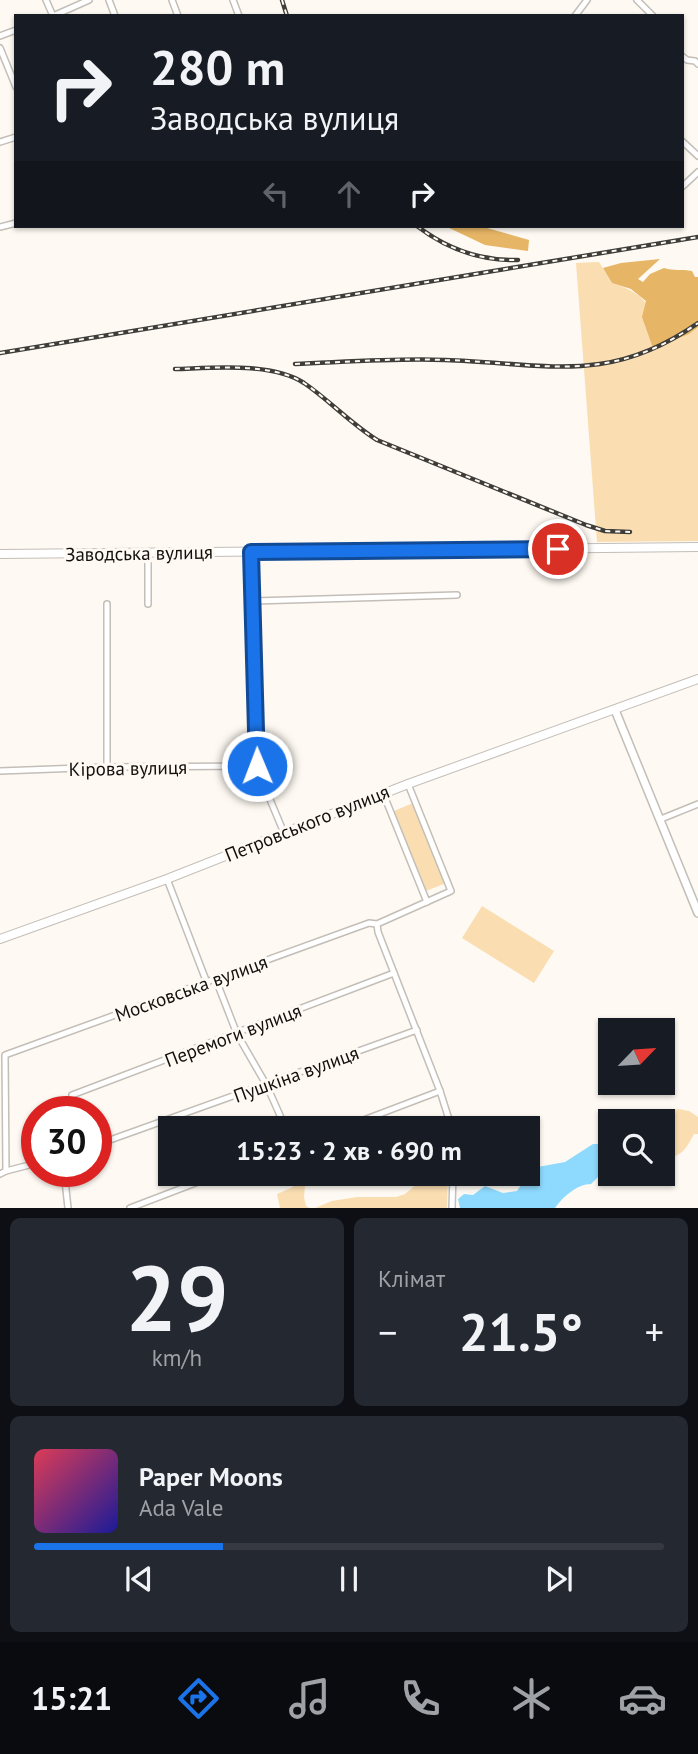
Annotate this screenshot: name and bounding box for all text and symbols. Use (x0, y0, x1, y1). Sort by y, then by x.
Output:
text: 280 m (150, 35, 285, 99)
icon: right (35, 42, 126, 133)
text: Заводська вулиця (150, 97, 399, 139)
icon: left (257, 175, 295, 213)
icon: ahead (330, 175, 368, 213)
icon: right (403, 175, 441, 213)
pin (528, 519, 588, 579)
icon: arrive (539, 530, 577, 568)
street label: Заводська вулиця (65, 540, 213, 566)
position arrow (220, 729, 294, 803)
street label: Кірова вулиця (69, 755, 187, 781)
street label: Петровського вулиця (221, 779, 393, 867)
street label: Московська вулиця (111, 949, 271, 1027)
street label: Перемоги вулиця (161, 998, 305, 1072)
north arrow (598, 1018, 676, 1096)
map controls (598, 1018, 675, 1186)
street label: Пушкіна вулиця (230, 1040, 362, 1108)
speed limit sign: 30 (21, 1096, 112, 1187)
button: search (598, 1109, 675, 1186)
text: 15:23 · 2 хв · 690 m (236, 1134, 462, 1167)
text: 29 (125, 1238, 229, 1356)
text: Клімат (378, 1264, 445, 1293)
text: 21.5° (459, 1298, 583, 1365)
text: − (378, 1307, 397, 1356)
text: + (645, 1307, 664, 1356)
text: km/h (152, 1343, 202, 1372)
text: Paper Moons (139, 1460, 283, 1493)
text: Ada Vale (139, 1493, 223, 1522)
icon: previous (120, 1560, 158, 1598)
icon: pause (330, 1560, 368, 1598)
icon: next (540, 1560, 578, 1598)
icon: directions (174, 1674, 223, 1723)
icon: music (285, 1674, 334, 1723)
icon: phone (396, 1674, 445, 1723)
icon: climate (507, 1674, 556, 1723)
icon: car (618, 1674, 667, 1723)
text: 15:21 (31, 1677, 112, 1719)

